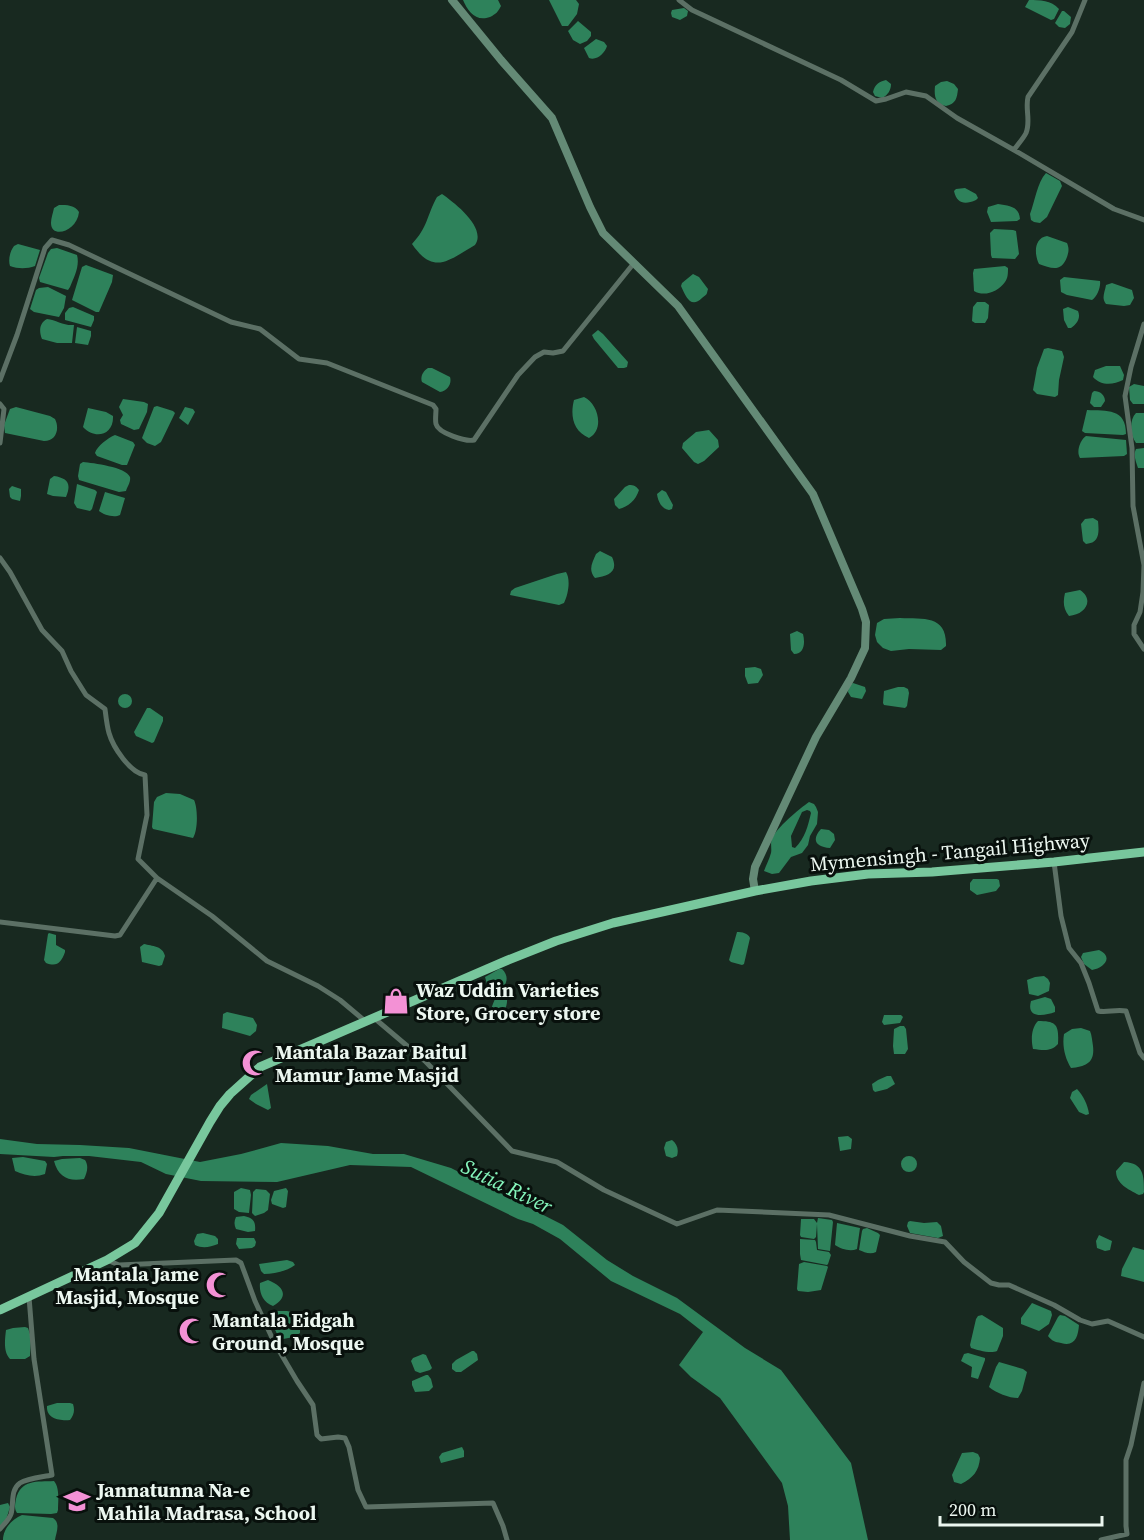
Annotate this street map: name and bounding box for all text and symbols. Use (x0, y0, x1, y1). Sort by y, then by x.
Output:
street label: Mymensingh - Tangail Highway (809, 826, 1092, 878)
place label: Waz Uddin Varieties Store, Grocery store (416, 976, 600, 1027)
shop icon: Waz Uddin Varieties Store, Grocery store (381, 986, 411, 1016)
place label: Mantala Bazar Baitul Mamur Jame Masjid (275, 1038, 467, 1089)
mosque icon: Mantala Bazar Baitul Mamur Jame Masjid (240, 1048, 270, 1078)
water label: Sutia River (457, 1152, 558, 1221)
place label: Mantala Jame Masjid, Mosque (55, 1260, 199, 1311)
mosque icon: Mantala Jame Masjid, Mosque (204, 1270, 234, 1300)
place label: Mantala Eidgah Ground, Mosque (212, 1306, 364, 1357)
mosque icon: Mantala Eidgah Ground, Mosque (177, 1316, 207, 1346)
place label: Jannatunna Na-e Mahila Madrasa, School (95, 1476, 316, 1527)
school or university icon: Jannatunna Na-e Mahila Madrasa, School (62, 1486, 92, 1516)
scale bar (940, 1489, 1102, 1527)
text: 200 m (949, 1497, 996, 1522)

